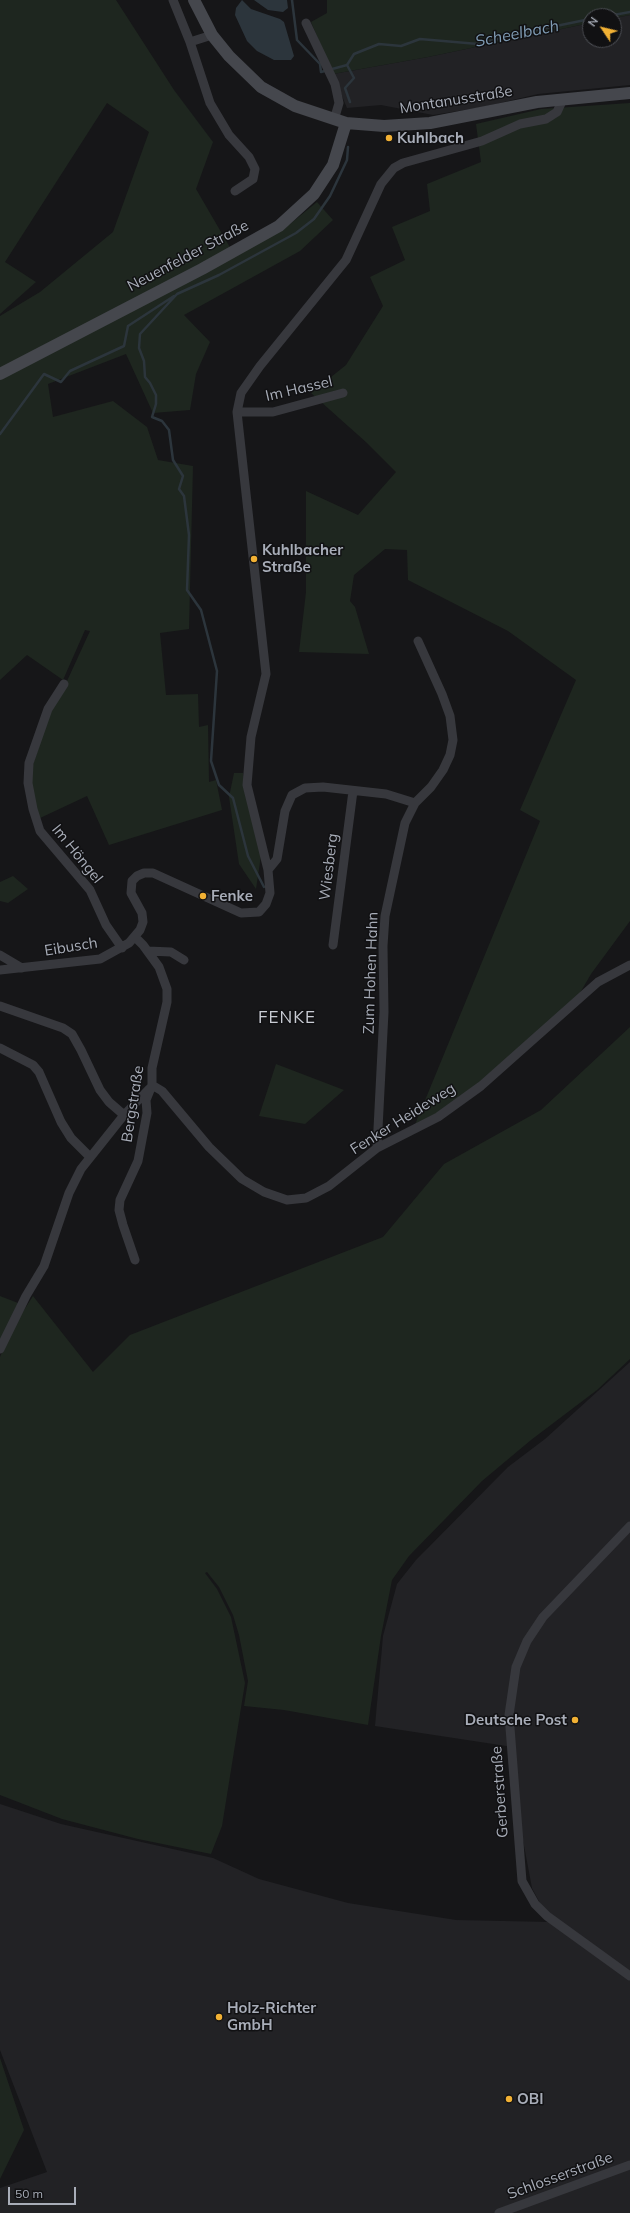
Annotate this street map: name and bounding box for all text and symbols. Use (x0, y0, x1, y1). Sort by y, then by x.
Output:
north arrow (582, 8, 622, 48)
text: N (585, 14, 601, 29)
water label: Scheelbach (473, 16, 561, 52)
street label: Montanusstraße (398, 82, 514, 118)
place label: Kuhlbach (397, 129, 464, 147)
marker: Kuhlbach (384, 133, 394, 143)
street label: Neuenfelder Straße (124, 216, 252, 296)
street label: Im Hassel (264, 373, 334, 405)
place label: Kuhlbacher Straße (262, 541, 343, 576)
marker: Kuhlbacher Straße (249, 554, 259, 564)
street label: Im Höngel (48, 821, 106, 887)
street label: Wiesberg (316, 832, 342, 902)
place label: Fenke (211, 887, 253, 905)
marker: Fenke (198, 891, 208, 901)
street label: Zum Hohen Hahn (360, 912, 382, 1034)
street label: Eibusch (43, 934, 99, 960)
district label: FENKE (258, 1008, 316, 1028)
street label: Bergstraße (118, 1064, 148, 1144)
street label: Fenker Heideweg (347, 1079, 459, 1159)
place label: Deutsche Post (465, 1711, 567, 1729)
marker: Deutsche Post (570, 1715, 580, 1725)
street label: Gerberstraße (488, 1746, 512, 1838)
place label: Holz-Richter GmbH (227, 1999, 316, 2034)
marker: Holz-Richter GmbH (214, 2012, 224, 2022)
place label: OBI (517, 2090, 543, 2108)
marker: OBI (504, 2094, 514, 2104)
street label: Schlosserstraße (505, 2149, 615, 2203)
scale bar (10, 2179, 78, 2205)
text: 50 m (15, 2186, 43, 2201)

